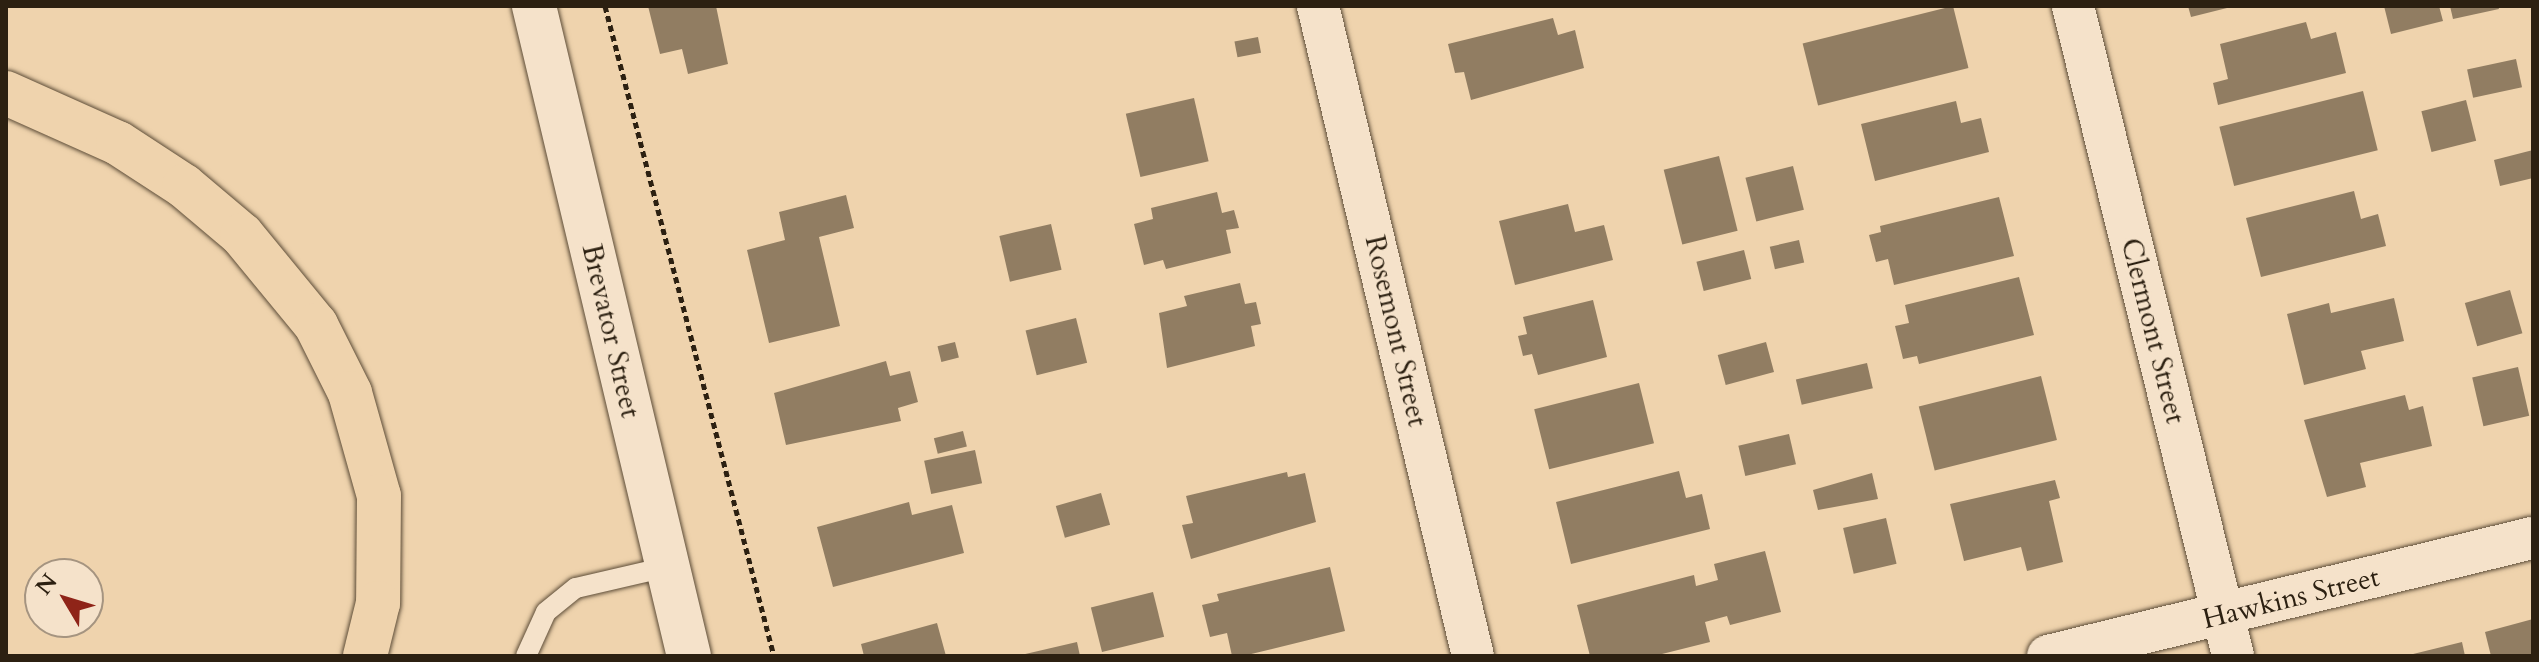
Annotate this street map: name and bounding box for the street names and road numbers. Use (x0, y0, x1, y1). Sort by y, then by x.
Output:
street label: Rosemont Street (1358, 232, 1434, 430)
street label: Clermont Street (2114, 235, 2192, 427)
street label: Brevator Street (575, 241, 647, 421)
street label: Hawkins Street (2199, 560, 2383, 636)

